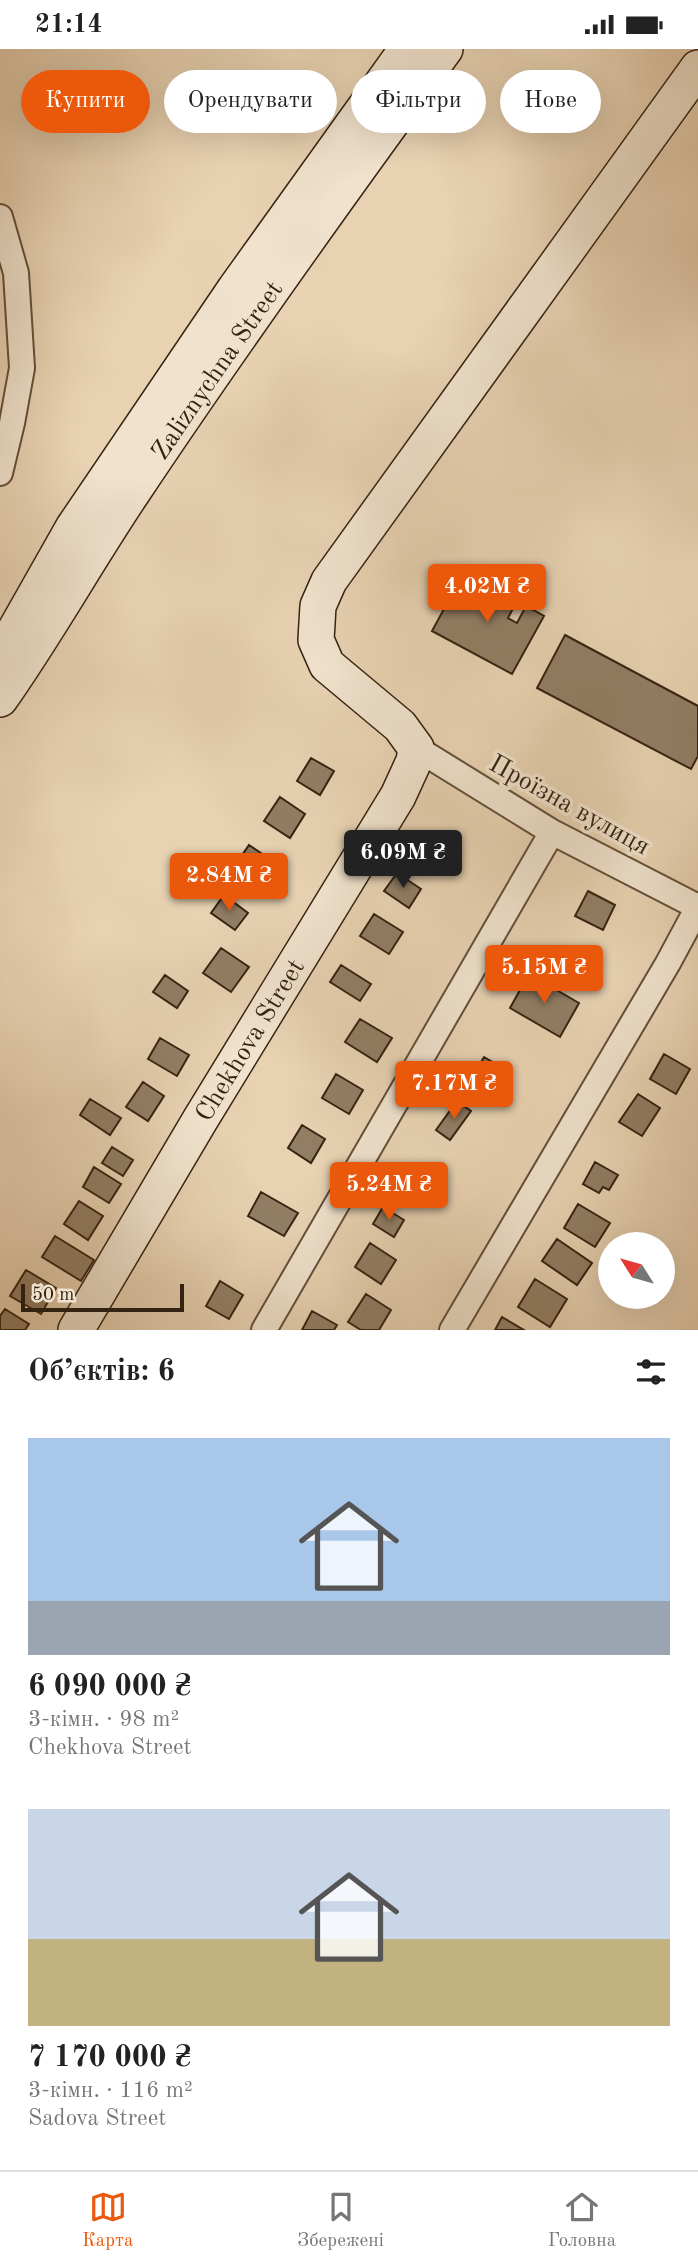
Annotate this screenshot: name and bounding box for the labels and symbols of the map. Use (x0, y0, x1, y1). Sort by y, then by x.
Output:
street label: Zaliznychna Street (147, 277, 288, 465)
pin: 4.02M ₴ (422, 565, 552, 624)
street label: Проїзна вулиця (484, 751, 654, 861)
pin: 6.09M ₴ (338, 831, 468, 890)
pin: 2.84M ₴ (164, 853, 294, 913)
pin: 5.15M ₴ (479, 946, 609, 1005)
street label: Chekhova Street (191, 955, 310, 1126)
pin: 7.17M ₴ (389, 1061, 519, 1121)
pin: 5.24M ₴ (324, 1163, 454, 1222)
north arrow (598, 1232, 676, 1309)
scale bar (21, 1281, 184, 1313)

